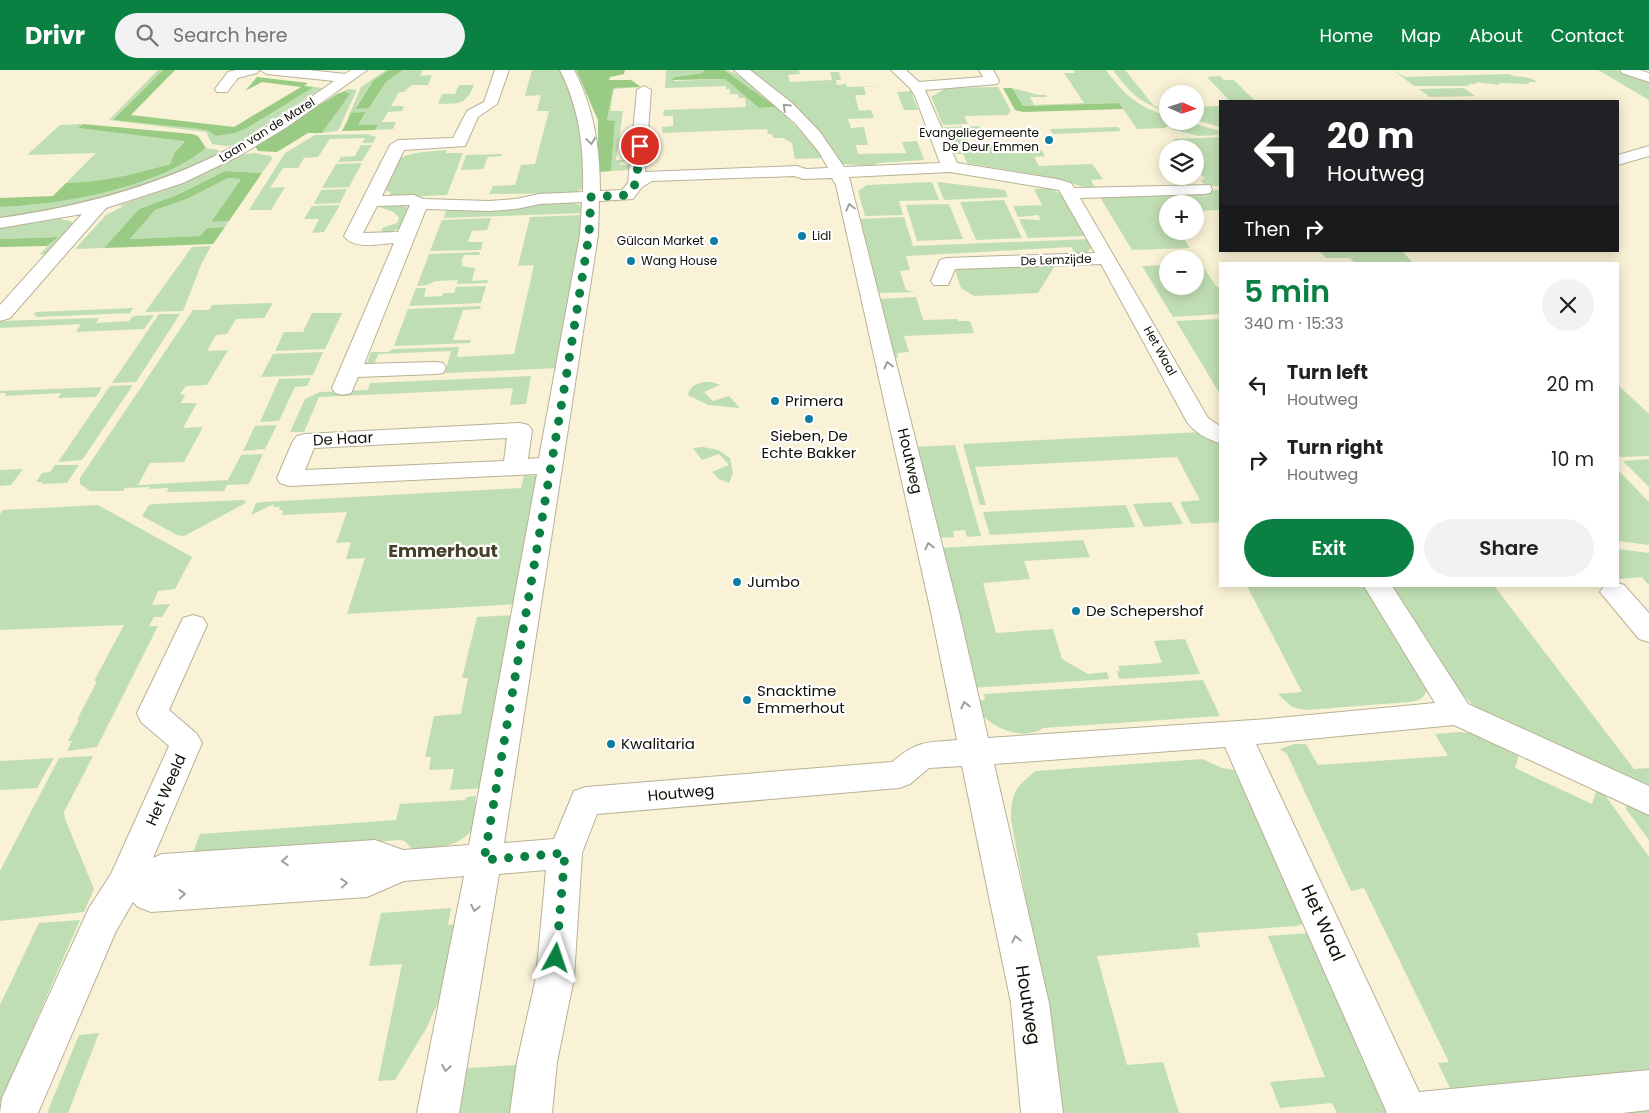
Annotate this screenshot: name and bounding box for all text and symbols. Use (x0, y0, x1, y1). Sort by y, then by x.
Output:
search box (115, 13, 465, 58)
text: Drivr (25, 19, 85, 52)
icon: search (133, 21, 161, 49)
text: Search here (173, 22, 288, 49)
text: Home (1319, 23, 1373, 48)
text: Map (1401, 23, 1441, 48)
text: About (1469, 23, 1523, 48)
text: Contact (1551, 23, 1624, 48)
north arrow (1159, 85, 1204, 130)
map controls (1159, 85, 1204, 295)
street label: Laan van de Marel (216, 93, 318, 166)
one-way arrow (783, 104, 792, 113)
text: 20 m (1327, 111, 1414, 160)
icon: left (1244, 120, 1309, 185)
place label: Evangeliegemeente De Deur Emmen (919, 124, 1039, 155)
pin (619, 125, 661, 167)
icon: arrive (626, 132, 654, 160)
marker: Evangeliegemeente De Deur Emmen (1043, 134, 1055, 146)
one-way arrow (585, 138, 596, 146)
button: layers (1159, 140, 1204, 185)
text: Houtweg (1327, 158, 1425, 189)
button: + (1159, 195, 1204, 240)
one-way arrow (845, 203, 856, 212)
icon: right (1300, 215, 1328, 243)
text: Then (1244, 216, 1290, 243)
place label: Lidl (812, 227, 831, 244)
marker: Lidl (796, 230, 808, 242)
place label: Gülcan Market (617, 232, 704, 249)
marker: Gülcan Market (708, 235, 720, 247)
street label: De Lemzijde (1020, 250, 1092, 269)
button: − (1159, 250, 1204, 295)
place label: Wang House (641, 252, 717, 269)
marker: Wang House (625, 255, 637, 267)
text: 5 min (1244, 270, 1330, 313)
button: close (1542, 279, 1594, 331)
text: 340 m · 15:33 (1244, 312, 1344, 335)
street label: Het Waal (1140, 323, 1181, 379)
text: Turn left (1287, 359, 1368, 386)
one-way arrow (883, 361, 894, 370)
icon: left (1244, 371, 1272, 399)
text: 20 m (1546, 371, 1594, 398)
text: Houtweg (1287, 388, 1358, 411)
place label: Primera (785, 390, 843, 411)
marker: Primera (769, 395, 781, 407)
marker: Sieben, De Echte Bakker (803, 413, 815, 425)
place label: Sieben, De Echte Bakker (762, 425, 857, 463)
street label: De Haar (312, 426, 374, 451)
street label: Houtweg (893, 426, 928, 496)
text: Turn right (1287, 434, 1383, 461)
icon: right (1244, 446, 1272, 474)
text: 10 m (1551, 446, 1594, 473)
text: Houtweg (1287, 463, 1358, 486)
button: Exit (1244, 519, 1414, 577)
button: Share (1424, 519, 1594, 577)
district label: Emmerhout (388, 538, 498, 563)
one-way arrow (924, 541, 935, 550)
place label: Jumbo (747, 571, 800, 592)
marker: Jumbo (731, 576, 743, 588)
place label: De Schepershof (1086, 600, 1204, 621)
marker: De Schepershof (1070, 605, 1082, 617)
place label: Snacktime Emmerhout (757, 680, 845, 718)
marker: Snacktime Emmerhout (741, 694, 753, 706)
one-way arrow (960, 700, 971, 709)
place label: Kwalitaria (621, 733, 695, 754)
marker: Kwalitaria (605, 738, 617, 750)
street label: Het Weeld (140, 751, 191, 829)
street label: Houtweg (647, 779, 715, 806)
one-way arrow (281, 856, 289, 867)
one-way arrow (340, 877, 348, 888)
street label: Het Waal (1296, 881, 1351, 965)
one-way arrow (178, 889, 186, 900)
one-way arrow (470, 904, 480, 913)
position arrow (529, 931, 581, 983)
one-way arrow (1011, 935, 1022, 943)
street label: Houtweg (1010, 963, 1047, 1046)
one-way arrow (441, 1064, 451, 1072)

